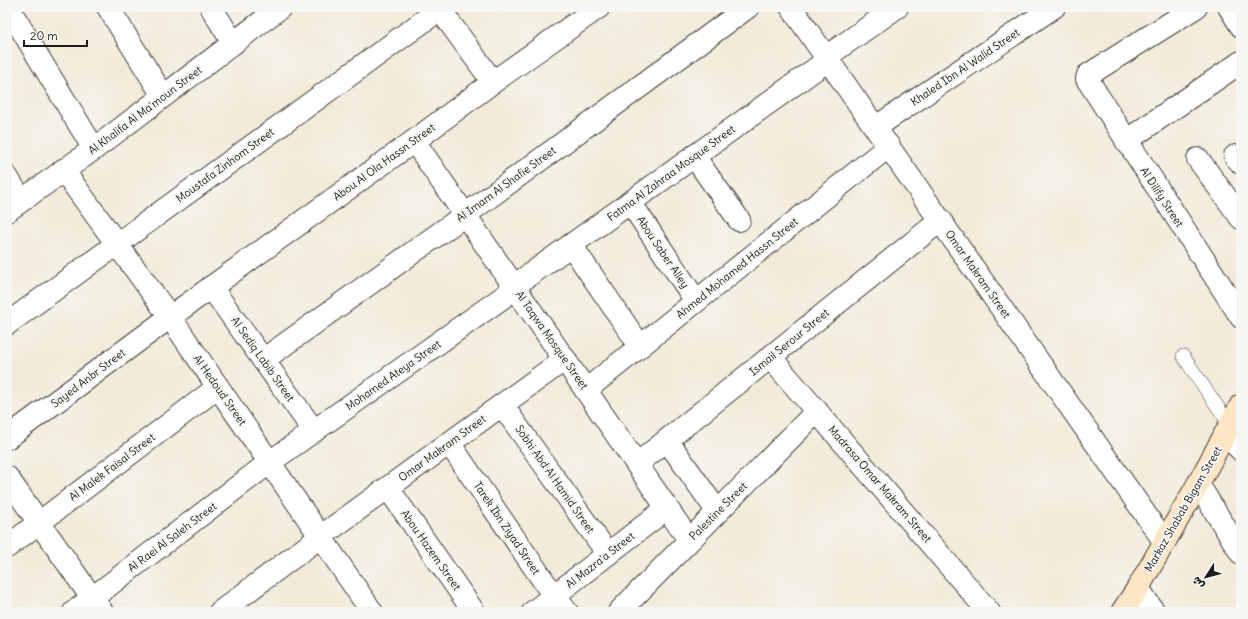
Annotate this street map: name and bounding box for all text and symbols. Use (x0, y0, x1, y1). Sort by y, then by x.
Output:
scale bar (24, 22, 87, 48)
street label: Khaled Ibn Al Walid Street (908, 25, 1022, 109)
text: 20 m (30, 28, 58, 43)
street label: Al Khalifa Al Ma'moun Street (85, 62, 205, 157)
street label: Abou Al Ola Hassn Street (330, 120, 438, 204)
street label: Fatma Al Zahraa Mosque Street (604, 122, 738, 224)
street label: Moustafa Zinhom Street (173, 124, 277, 205)
street label: Al Imam Al Shafie Street (453, 143, 559, 225)
street label: Al Dilify Street (1137, 164, 1187, 230)
street label: Abou Saber Alley (634, 213, 692, 291)
street label: Ahmed Mohamed Hassn Street (673, 214, 801, 322)
street label: Omar Makram Street (942, 227, 1014, 321)
street label: Al Taqwa Mosque Street (513, 288, 592, 392)
street label: Ismail Serour Street (746, 305, 832, 379)
street label: Al Sediq Labib Street (228, 314, 298, 404)
street label: Mohamed Ateya Street (343, 337, 444, 413)
street label: Sayed Anbr Street (48, 345, 128, 411)
street label: Al Hedoud Street (190, 352, 250, 428)
street label: Omar Makram Street (396, 411, 489, 484)
street label: Sobhi Abd Al Hamid Street (512, 422, 598, 536)
street label: Madrasa Omar Makram Street (825, 423, 935, 546)
street label: Al Malek Faisal Street (66, 430, 158, 504)
street label: Markaz Shabab Bigam Street (1141, 443, 1225, 574)
street label: Tarek Ibn Ziyad Street (471, 479, 543, 577)
street label: Palestine Street (686, 479, 750, 543)
street label: Al Raei Al Saleh Street (125, 499, 219, 575)
street label: Abou Hazem Street (398, 507, 464, 593)
street label: Al Mazra'a Street (563, 529, 637, 591)
north arrow (1186, 557, 1226, 597)
text: ش (1189, 574, 1207, 592)

